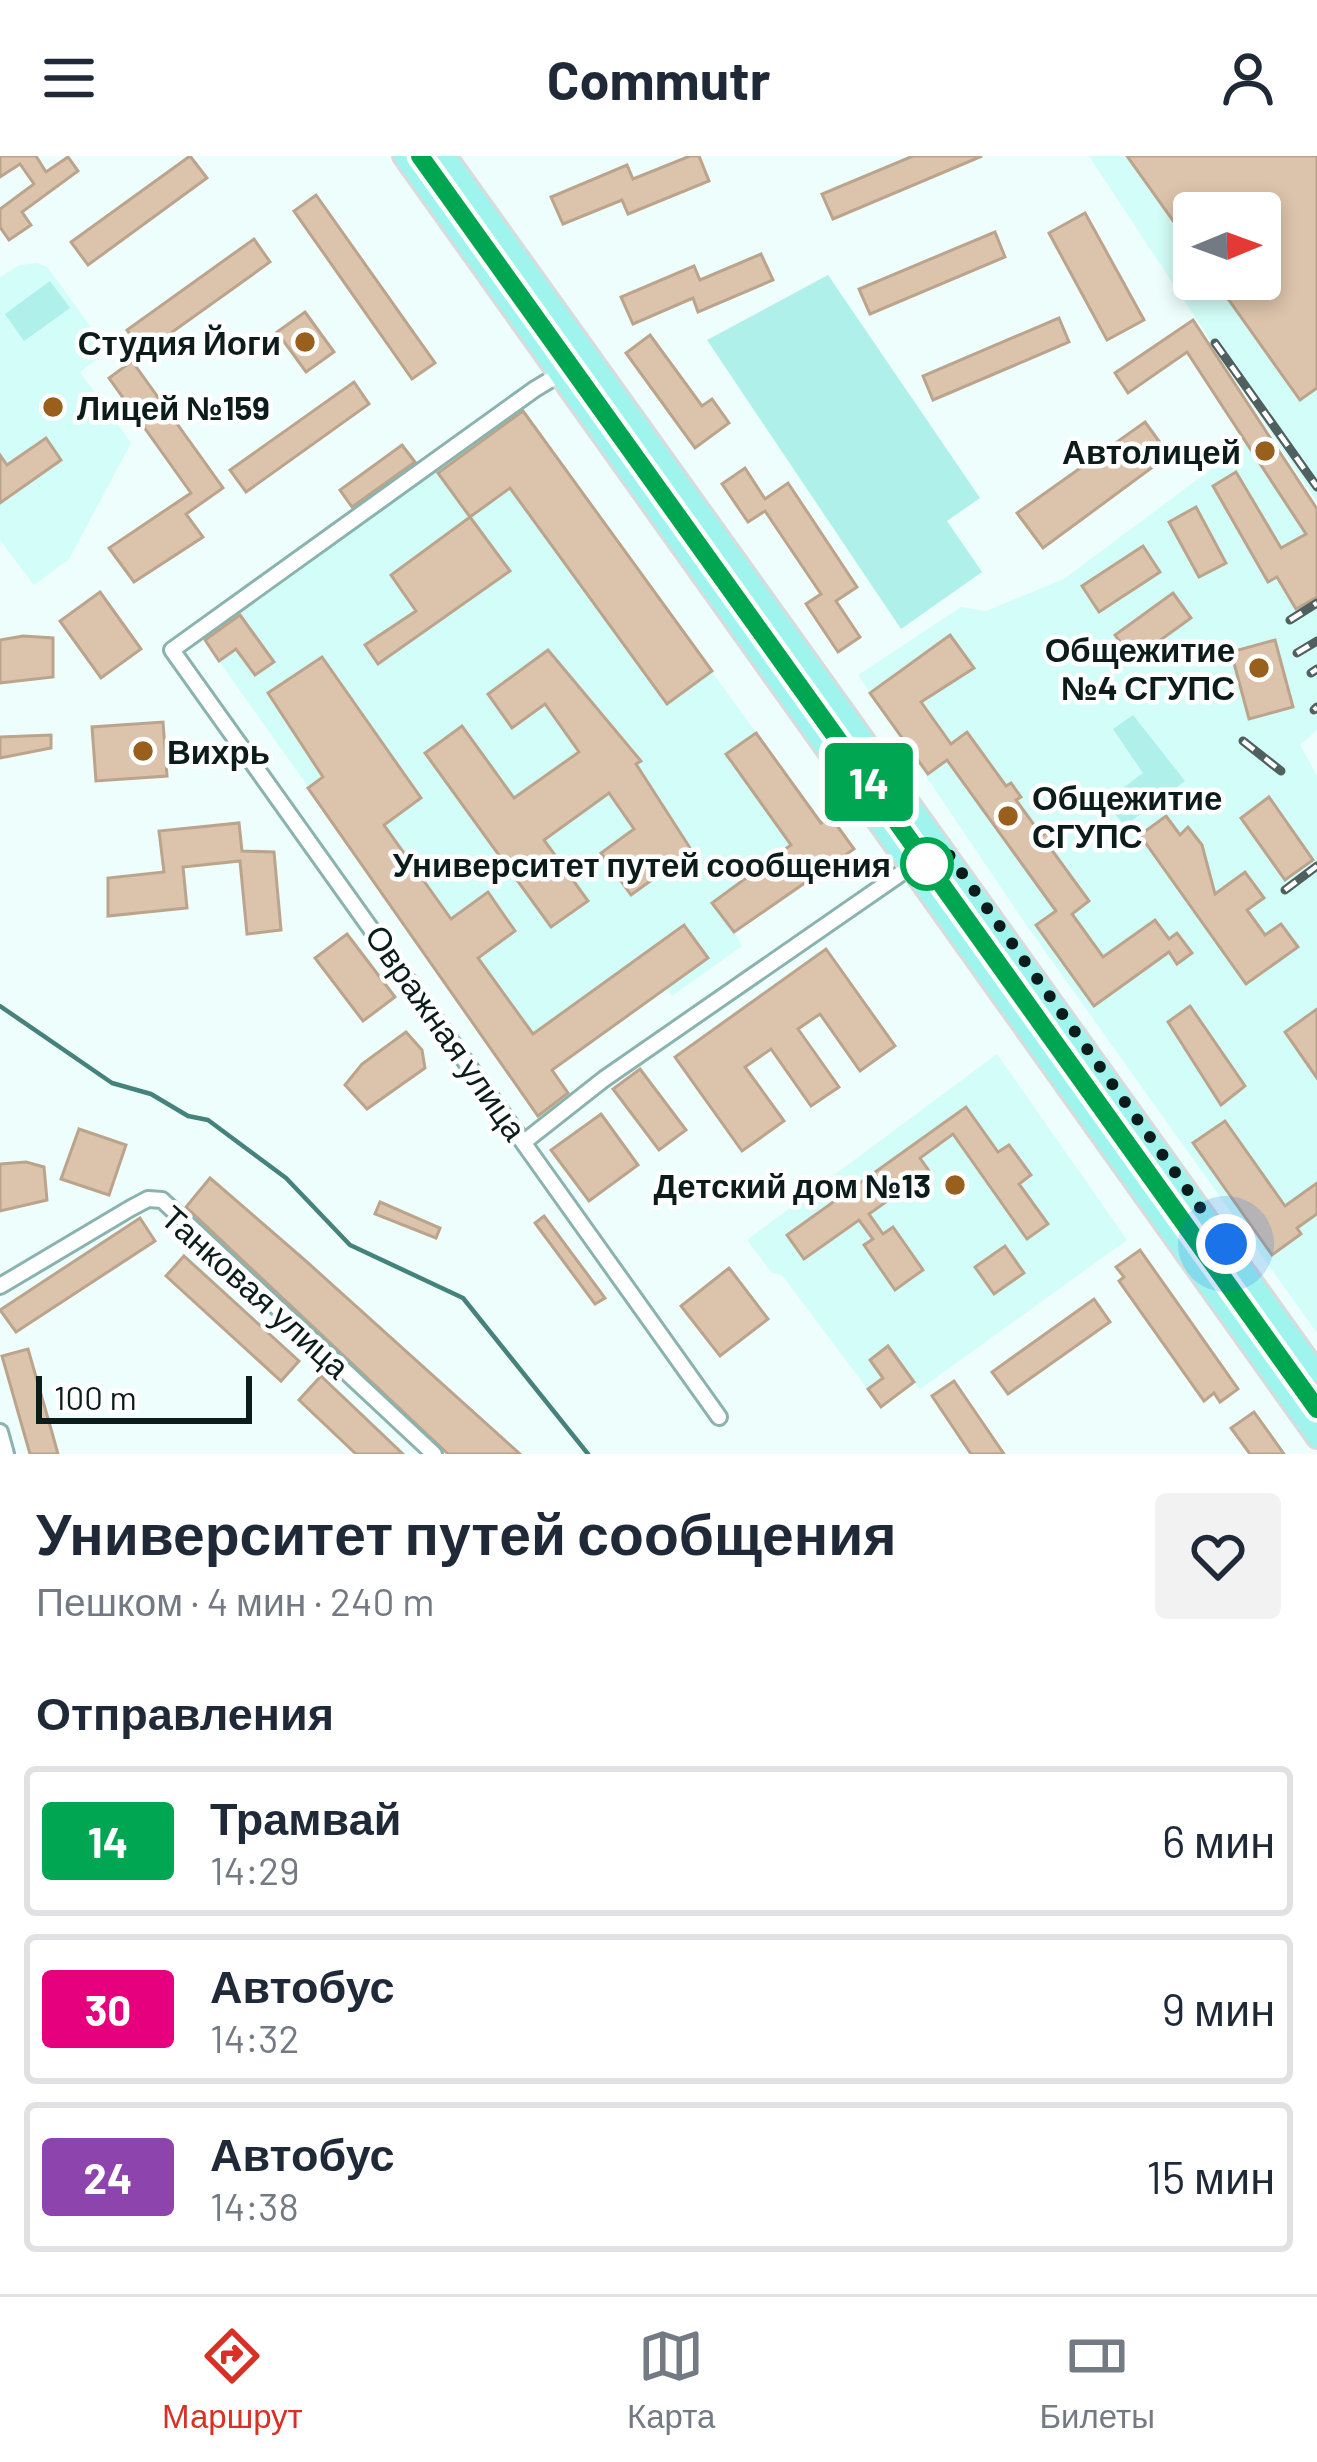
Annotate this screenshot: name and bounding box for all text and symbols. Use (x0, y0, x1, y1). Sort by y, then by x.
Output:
icon: menu (36, 45, 102, 111)
icon: person (1215, 45, 1281, 111)
text: Commutr (547, 46, 770, 111)
north arrow (1173, 192, 1281, 300)
map controls (1173, 192, 1281, 300)
place label: Студия Йоги (78, 322, 281, 362)
marker: Студия Йоги (292, 329, 318, 355)
place label: Лицей №159 (77, 387, 270, 427)
marker: Лицей №159 (40, 394, 66, 420)
place label: Автолицей (1062, 431, 1241, 471)
marker: Автолицей (1252, 438, 1278, 464)
place label: Общежитие №4 СГУПС (1045, 629, 1235, 707)
marker: Общежитие №4 СГУПС (1246, 655, 1272, 681)
place label: Вихрь (167, 731, 270, 771)
marker: Вихрь (130, 738, 156, 764)
line badge: 14 (815, 743, 923, 821)
text: 14 (849, 757, 889, 807)
place label: Общежитие СГУПС (1032, 777, 1222, 855)
marker: Общежитие СГУПС (995, 803, 1021, 829)
marker: Университет путей сообщения (902, 839, 952, 889)
place label: Университет путей сообщения (393, 844, 891, 884)
street label: Овражная улица (358, 917, 537, 1148)
place label: Детский дом №13 (653, 1165, 931, 1205)
marker: Детский дом №13 (942, 1172, 968, 1198)
street label: Танковая улица (154, 1196, 359, 1386)
your location (1196, 1214, 1256, 1274)
scale bar (36, 1370, 252, 1423)
text: 100 m (54, 1377, 137, 1417)
button: heart (1155, 1493, 1281, 1619)
text: Университет путей сообщения (36, 1498, 896, 1566)
text: Пешком · 4 мин · 240 m (36, 1577, 435, 1624)
text: Отправления (36, 1685, 334, 1739)
text: Трамвай (210, 1790, 401, 1844)
text: 6 мин (1162, 1813, 1275, 1867)
text: 14 (88, 1816, 128, 1866)
text: 14:29 (210, 1846, 300, 1893)
text: Автобус (210, 1958, 395, 2012)
text: 9 мин (1162, 1981, 1275, 2035)
text: 30 (85, 1984, 131, 2034)
text: 14:32 (210, 2014, 299, 2061)
text: Автобус (210, 2126, 395, 2180)
text: 15 мин (1146, 2149, 1275, 2203)
text: 24 (84, 2152, 132, 2202)
text: 14:38 (210, 2182, 299, 2229)
tab: Маршрут (162, 2323, 303, 2436)
tab: Карта (627, 2323, 715, 2436)
tab: Билеты (1039, 2323, 1155, 2436)

